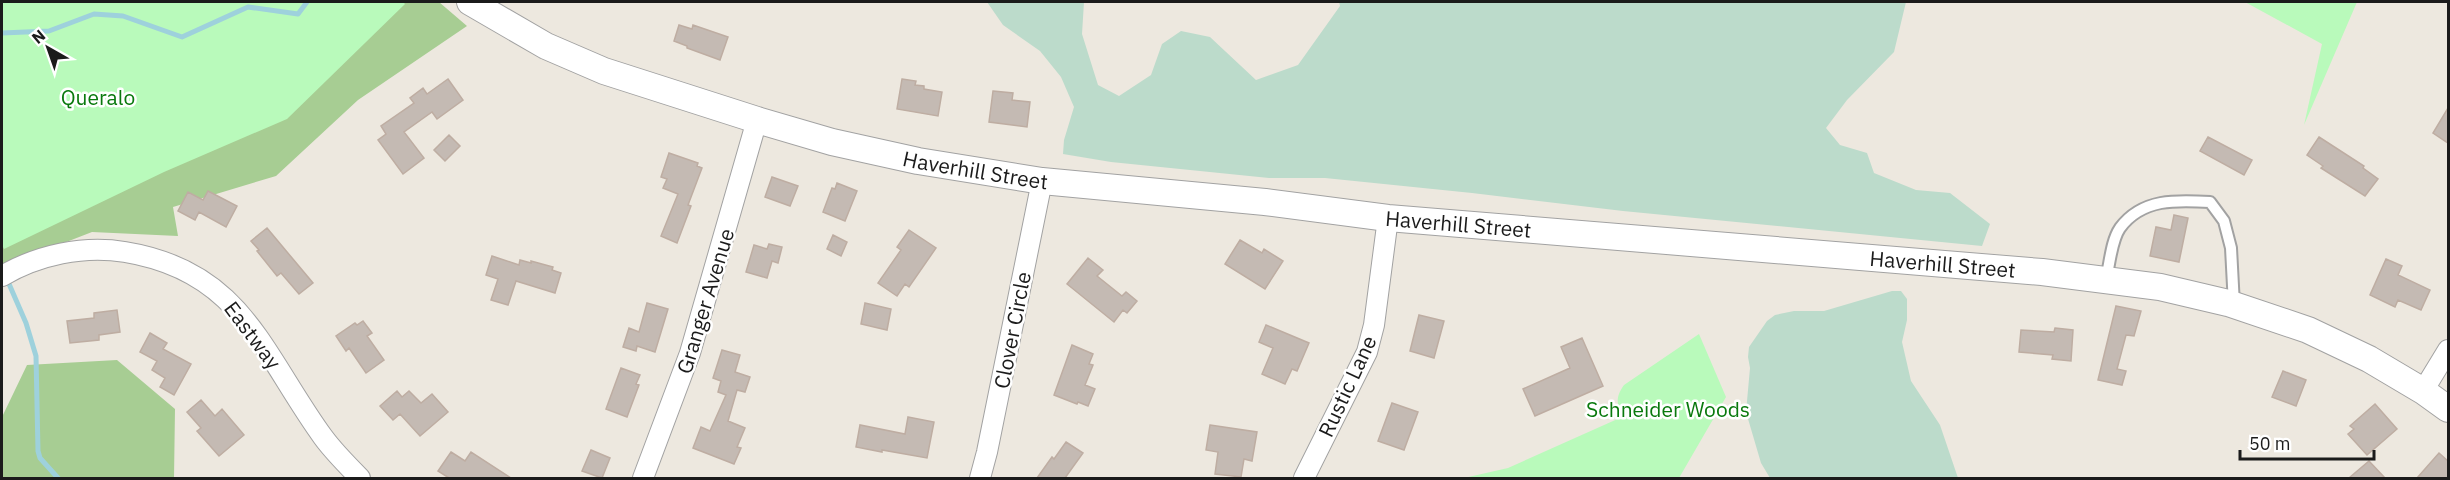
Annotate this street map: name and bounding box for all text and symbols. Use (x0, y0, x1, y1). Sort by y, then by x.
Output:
north arrow (18, 18, 78, 78)
text: N (27, 25, 49, 48)
park label: Queralo (61, 83, 135, 111)
street label: Haverhill Street (900, 144, 1049, 195)
street label: Haverhill Street (1384, 204, 1532, 244)
street label: Granger Avenue (670, 225, 740, 377)
street label: Haverhill Street (1868, 244, 2017, 284)
street label: Clover Circle (987, 269, 1037, 391)
street label: Eastway (218, 295, 288, 375)
street label: Rustic Lane (1311, 331, 1383, 441)
park label: Schneider Woods (1586, 395, 1750, 423)
scale bar (2240, 423, 2374, 461)
text: 50 m (2249, 432, 2291, 455)

